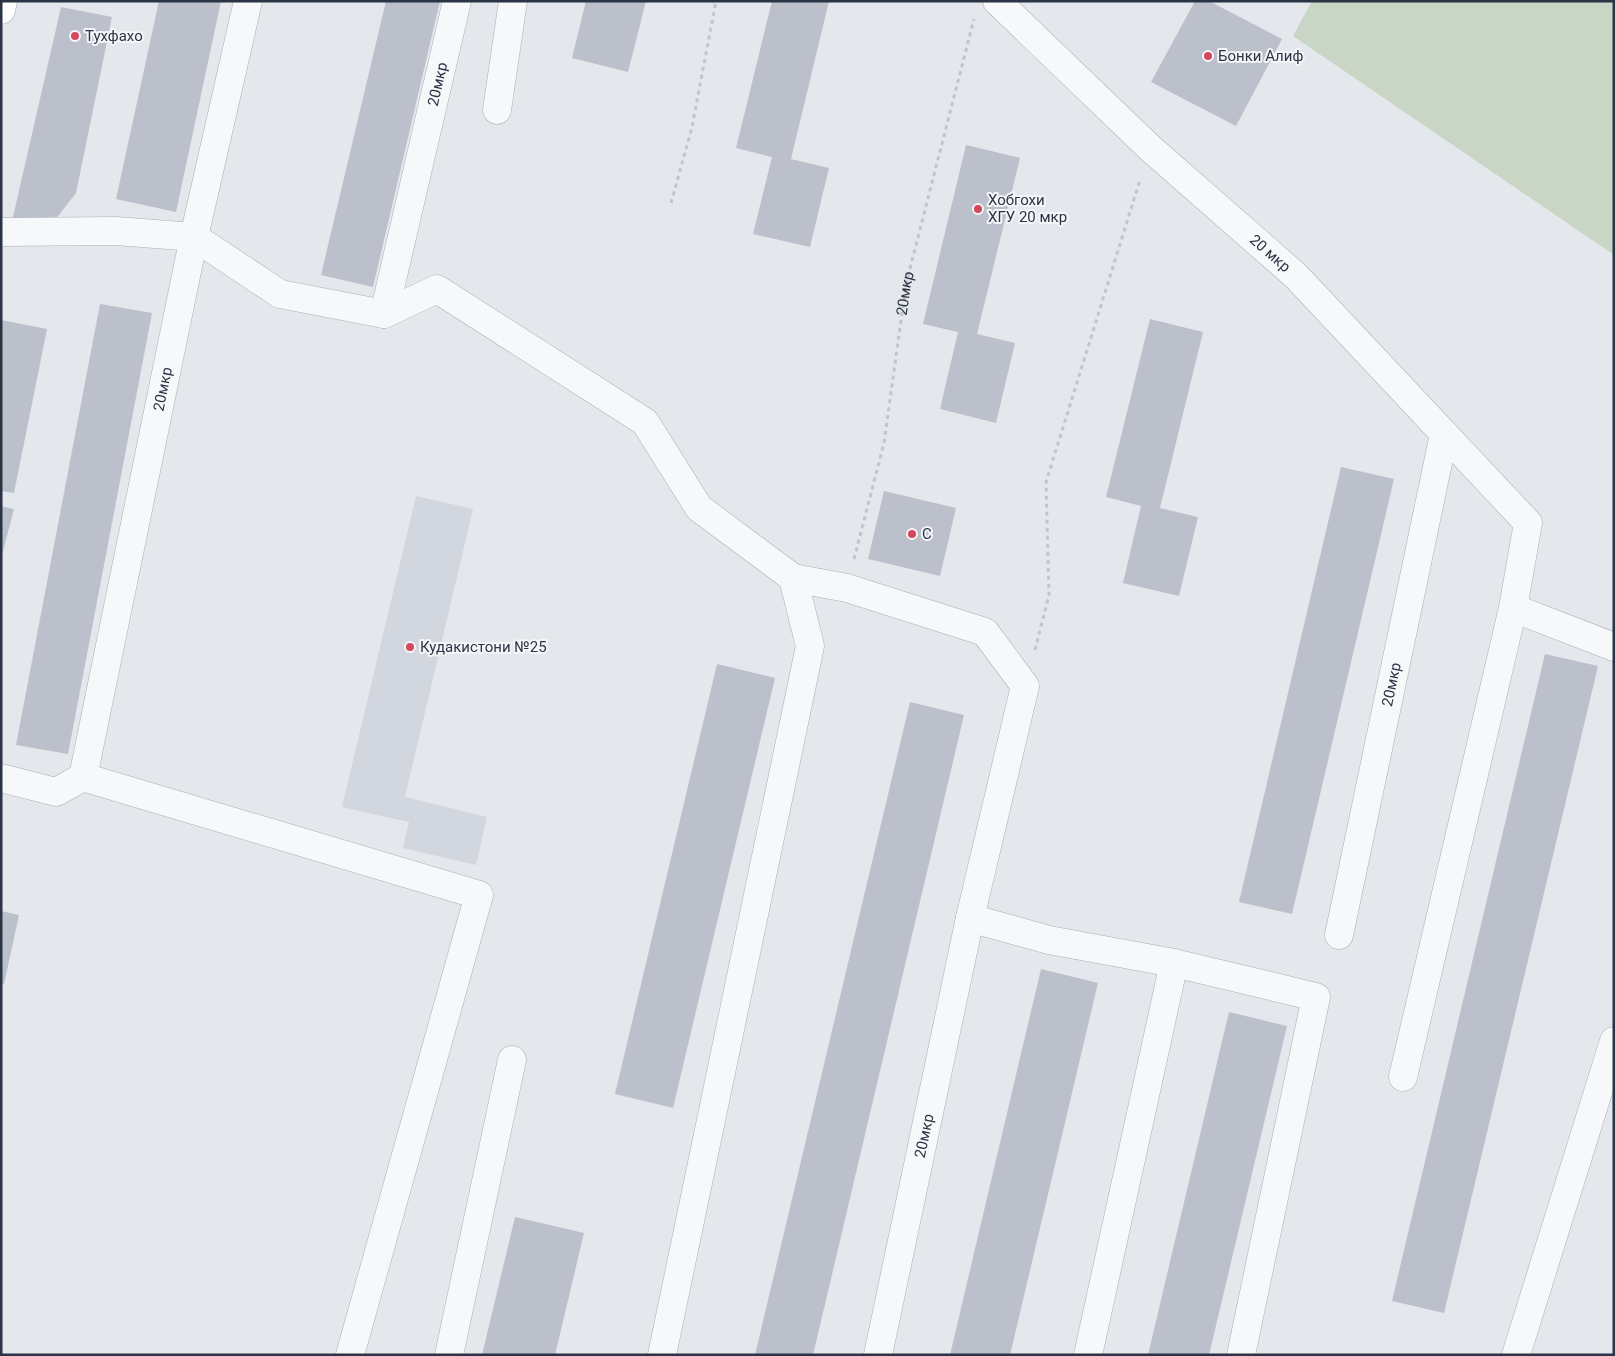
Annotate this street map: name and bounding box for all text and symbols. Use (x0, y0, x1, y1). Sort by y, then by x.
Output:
place label: Тухфахо (85, 27, 143, 45)
marker: Тухфахо (69, 30, 81, 42)
place label: Бонки Алиф (1218, 47, 1303, 65)
marker: Бонки Алиф (1202, 50, 1214, 62)
street label: 20мкр (424, 60, 451, 108)
place label: Хобгохи ХГУ 20 мкр (988, 191, 1067, 226)
marker: Хобгохи ХГУ 20 мкр (972, 203, 984, 215)
street label: 20 мкр (1246, 231, 1294, 276)
street label: 20мкр (893, 269, 918, 317)
street label: 20мкр (149, 365, 176, 413)
place label: С (922, 525, 932, 543)
marker: С (906, 528, 918, 540)
place label: Кудакистони №25 (420, 638, 547, 656)
marker: Кудакистони №25 (404, 641, 416, 653)
street label: 20мкр (1378, 661, 1405, 708)
street label: 20мкр (911, 1112, 938, 1159)

